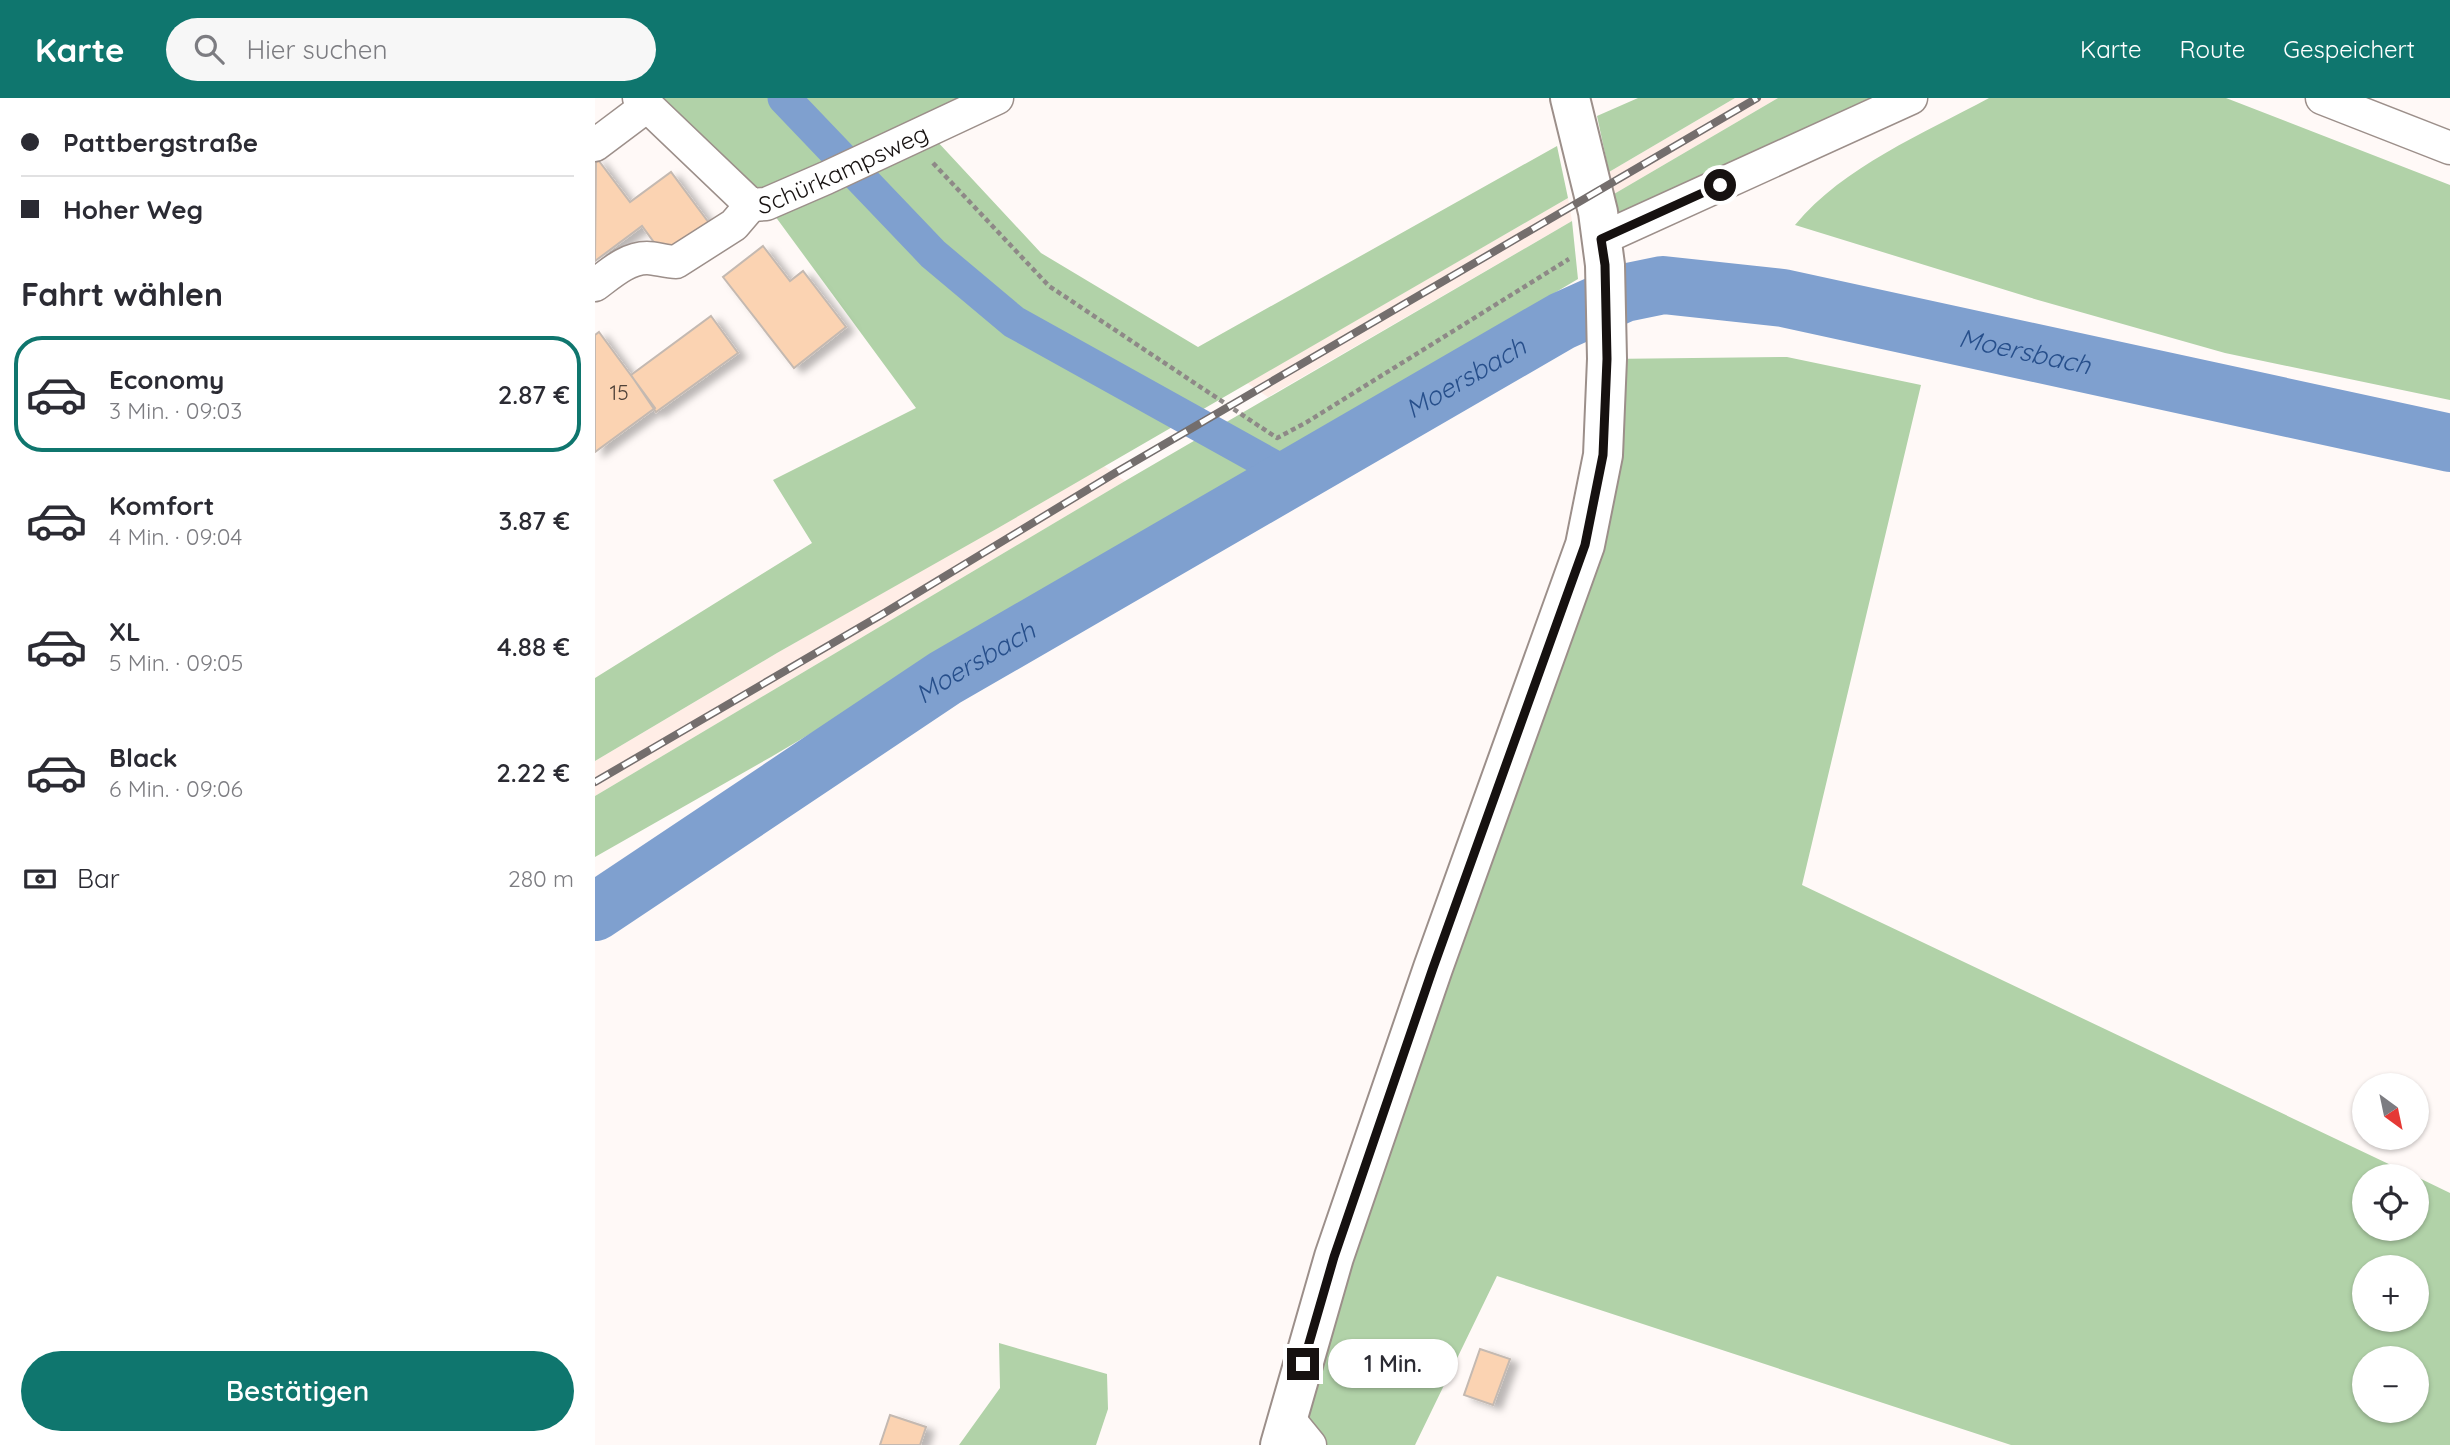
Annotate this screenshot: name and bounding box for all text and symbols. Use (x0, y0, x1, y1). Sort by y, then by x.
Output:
search box (166, 18, 656, 81)
text: Karte (35, 29, 124, 70)
icon: search (190, 30, 228, 68)
text: Hier suchen (246, 33, 388, 66)
text: Karte (2080, 34, 2142, 64)
text: Route (2180, 34, 2245, 64)
text: Gespeichert (2283, 34, 2415, 64)
street label: Schürkampsweg (757, 118, 933, 219)
text: Pattbergstraße (63, 126, 258, 159)
route start (1704, 169, 1736, 201)
text: Hoher Weg (63, 193, 203, 226)
text: Fahrt wählen (21, 274, 223, 314)
water label: Moersbach (1956, 320, 2095, 381)
water label: Moersbach (1399, 329, 1532, 425)
icon: car (25, 363, 88, 426)
text: Economy (109, 363, 224, 396)
text: 2.87 € (498, 378, 570, 411)
house number: 15 (609, 379, 629, 405)
text: 3 Min. · 09:03 (109, 396, 242, 425)
icon: car (25, 489, 88, 552)
text: Komfort (109, 489, 214, 522)
text: 3.87 € (498, 504, 570, 537)
text: 4 Min. · 09:04 (109, 522, 242, 551)
water label: Moersbach (908, 613, 1042, 710)
icon: car (25, 615, 88, 678)
text: XL (109, 615, 141, 648)
text: 4.88 € (497, 630, 570, 663)
text: 5 Min. · 09:05 (109, 648, 243, 677)
icon: car (25, 741, 88, 804)
text: Black (109, 741, 178, 774)
text: 2.22 € (496, 756, 570, 789)
text: 6 Min. · 09:06 (109, 774, 243, 803)
icon: cash (21, 860, 59, 898)
text: Bar (77, 862, 120, 895)
text: 280 m (508, 864, 574, 893)
north arrow (2352, 1073, 2429, 1150)
map controls (2352, 1073, 2429, 1423)
button: locate (2352, 1164, 2429, 1241)
button: + (2352, 1255, 2429, 1332)
callout: 1 Min. (1327, 1340, 1457, 1388)
button: − (2352, 1346, 2429, 1423)
route end (1287, 1348, 1319, 1380)
text: 1 Min. (1364, 1349, 1422, 1378)
button: Bestätigen (21, 1351, 574, 1431)

